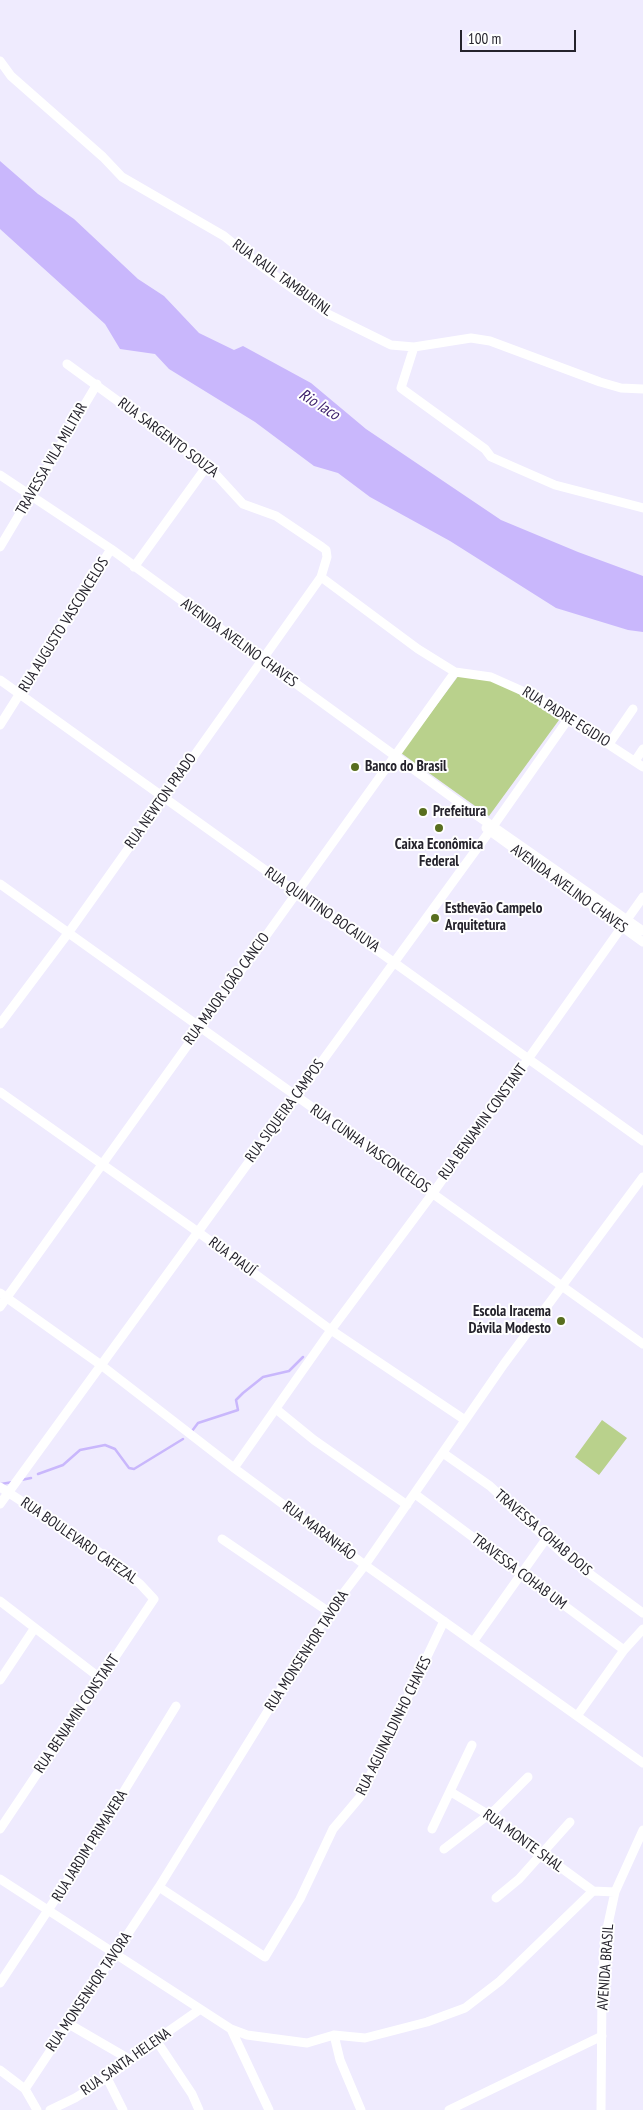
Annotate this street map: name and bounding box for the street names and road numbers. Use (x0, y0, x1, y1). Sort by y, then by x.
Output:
street label: RUA RAUL TAMBURINL (229, 236, 335, 320)
street label: RUA SARGENTO SOUZA (114, 394, 222, 482)
street label: TRAVESSA VILA MILITAR (13, 400, 91, 518)
street label: RUA AUGUSTO VASCONCELOS (15, 554, 113, 696)
street label: AVENIDA AVELINO CHAVES (177, 595, 301, 691)
street label: RUA PADRE EGIDIO (519, 683, 613, 751)
street label: RUA NEWTON PRADO (121, 750, 201, 852)
street label: AVENIDA AVELINO CHAVES (507, 841, 631, 937)
street label: RUA QUINTINO BOCAIUVA (261, 864, 383, 956)
street label: RUA MAJOR JOÃO CANCIO (180, 929, 274, 1049)
street label: RUA SIQUEIRA CAMPOS (242, 1056, 328, 1166)
street label: RUA BENJAMIN CONSTANT (435, 1061, 531, 1183)
street label: RUA CUNHA VASCONCELOS (307, 1101, 433, 1197)
street label: RUA PIAUÍ (205, 1234, 259, 1280)
street label: TRAVESSA COHAB DOIS (491, 1486, 595, 1580)
street label: RUA BOULEVARD CAFEZAL (17, 1494, 141, 1588)
street label: RUA MARANHÃO (279, 1498, 359, 1564)
street label: TRAVESSA COHAB UM (468, 1530, 570, 1614)
street label: RUA MONSENHOR TAVORA (261, 1587, 353, 1715)
street label: RUA BENJAMIN CONSTANT (31, 1651, 123, 1777)
street label: RUA AGUINALDINHO CHAVES (353, 1654, 435, 1798)
street label: RUA JARDIM PRIMAVERA (48, 1787, 132, 1905)
street label: RUA MONTE SHAL (479, 1806, 567, 1876)
street label: AVENIDA BRASIL (594, 1923, 618, 2011)
street label: RUA MONSENHOR TAVORA (42, 1929, 136, 2055)
street label: RUA SANTA HELENA (78, 2024, 174, 2100)

